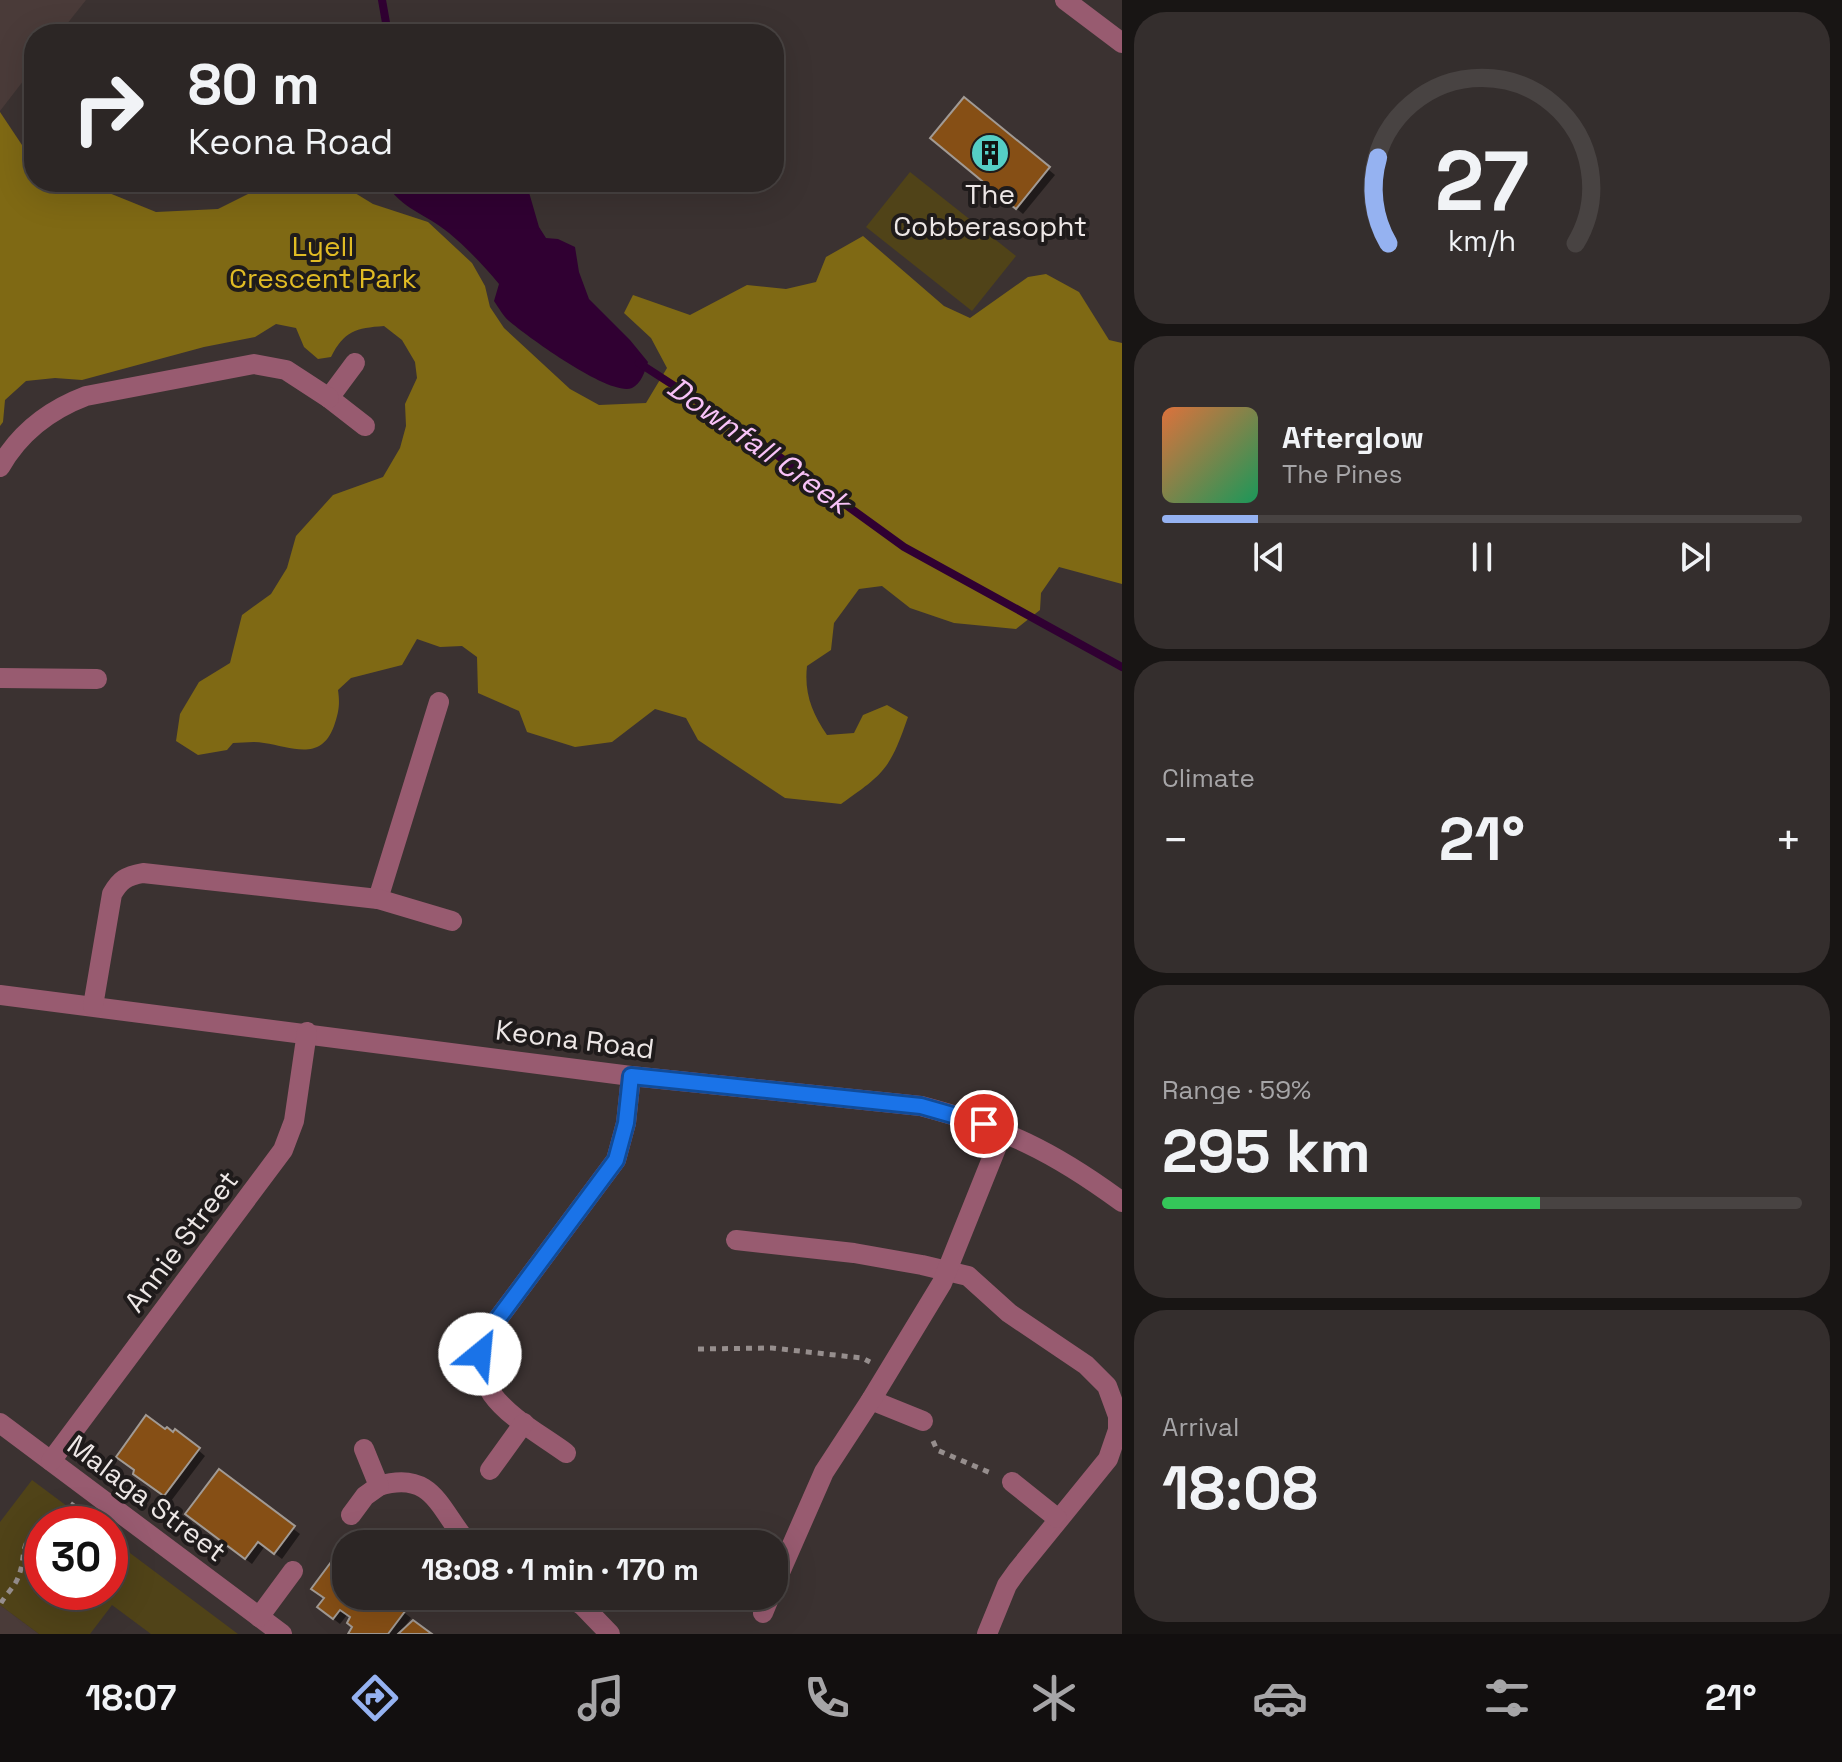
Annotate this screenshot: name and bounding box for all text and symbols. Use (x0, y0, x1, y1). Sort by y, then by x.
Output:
text: 80 m (188, 49, 320, 120)
icon: right (56, 56, 160, 160)
text: Keona Road (188, 119, 393, 165)
text: 27 (1435, 128, 1529, 234)
building icon: The Cobberasopht (969, 132, 1011, 174)
place label: The Cobberasopht (893, 176, 1087, 244)
text: km/h (1448, 223, 1516, 259)
park label: Lyell Crescent Park (229, 228, 417, 296)
water label: Downfall Creek (660, 368, 860, 524)
text: Afterglow (1282, 418, 1424, 457)
text: The Pines (1282, 457, 1402, 491)
icon: previous (1247, 535, 1291, 579)
icon: pause (1460, 535, 1504, 579)
icon: next (1673, 535, 1717, 579)
text: Climate (1162, 761, 1255, 795)
text: 21° (1439, 801, 1525, 878)
text: − (1162, 812, 1189, 868)
text: + (1775, 812, 1802, 868)
street label: Keona Road (494, 1011, 656, 1067)
text: Range · 59% (1162, 1073, 1311, 1107)
pin (950, 1090, 1018, 1158)
icon: arrive (962, 1102, 1006, 1146)
text: 295 km (1162, 1113, 1371, 1190)
street label: Annie Street (116, 1163, 246, 1319)
position arrow (438, 1312, 522, 1396)
text: Arrival (1162, 1410, 1239, 1444)
street label: Malaga Street (60, 1427, 234, 1569)
text: 18:08 (1162, 1450, 1318, 1527)
speed limit sign: 30 (24, 1506, 128, 1610)
text: 18:08 · 1 min · 170 m (421, 1550, 699, 1589)
icon: directions (347, 1670, 403, 1726)
icon: music (573, 1670, 629, 1726)
icon: phone (799, 1670, 855, 1726)
icon: climate (1026, 1670, 1082, 1726)
icon: car (1252, 1670, 1308, 1726)
icon: filters (1479, 1670, 1535, 1726)
text: 18:07 (85, 1675, 176, 1721)
text: 21° (1705, 1675, 1757, 1721)

